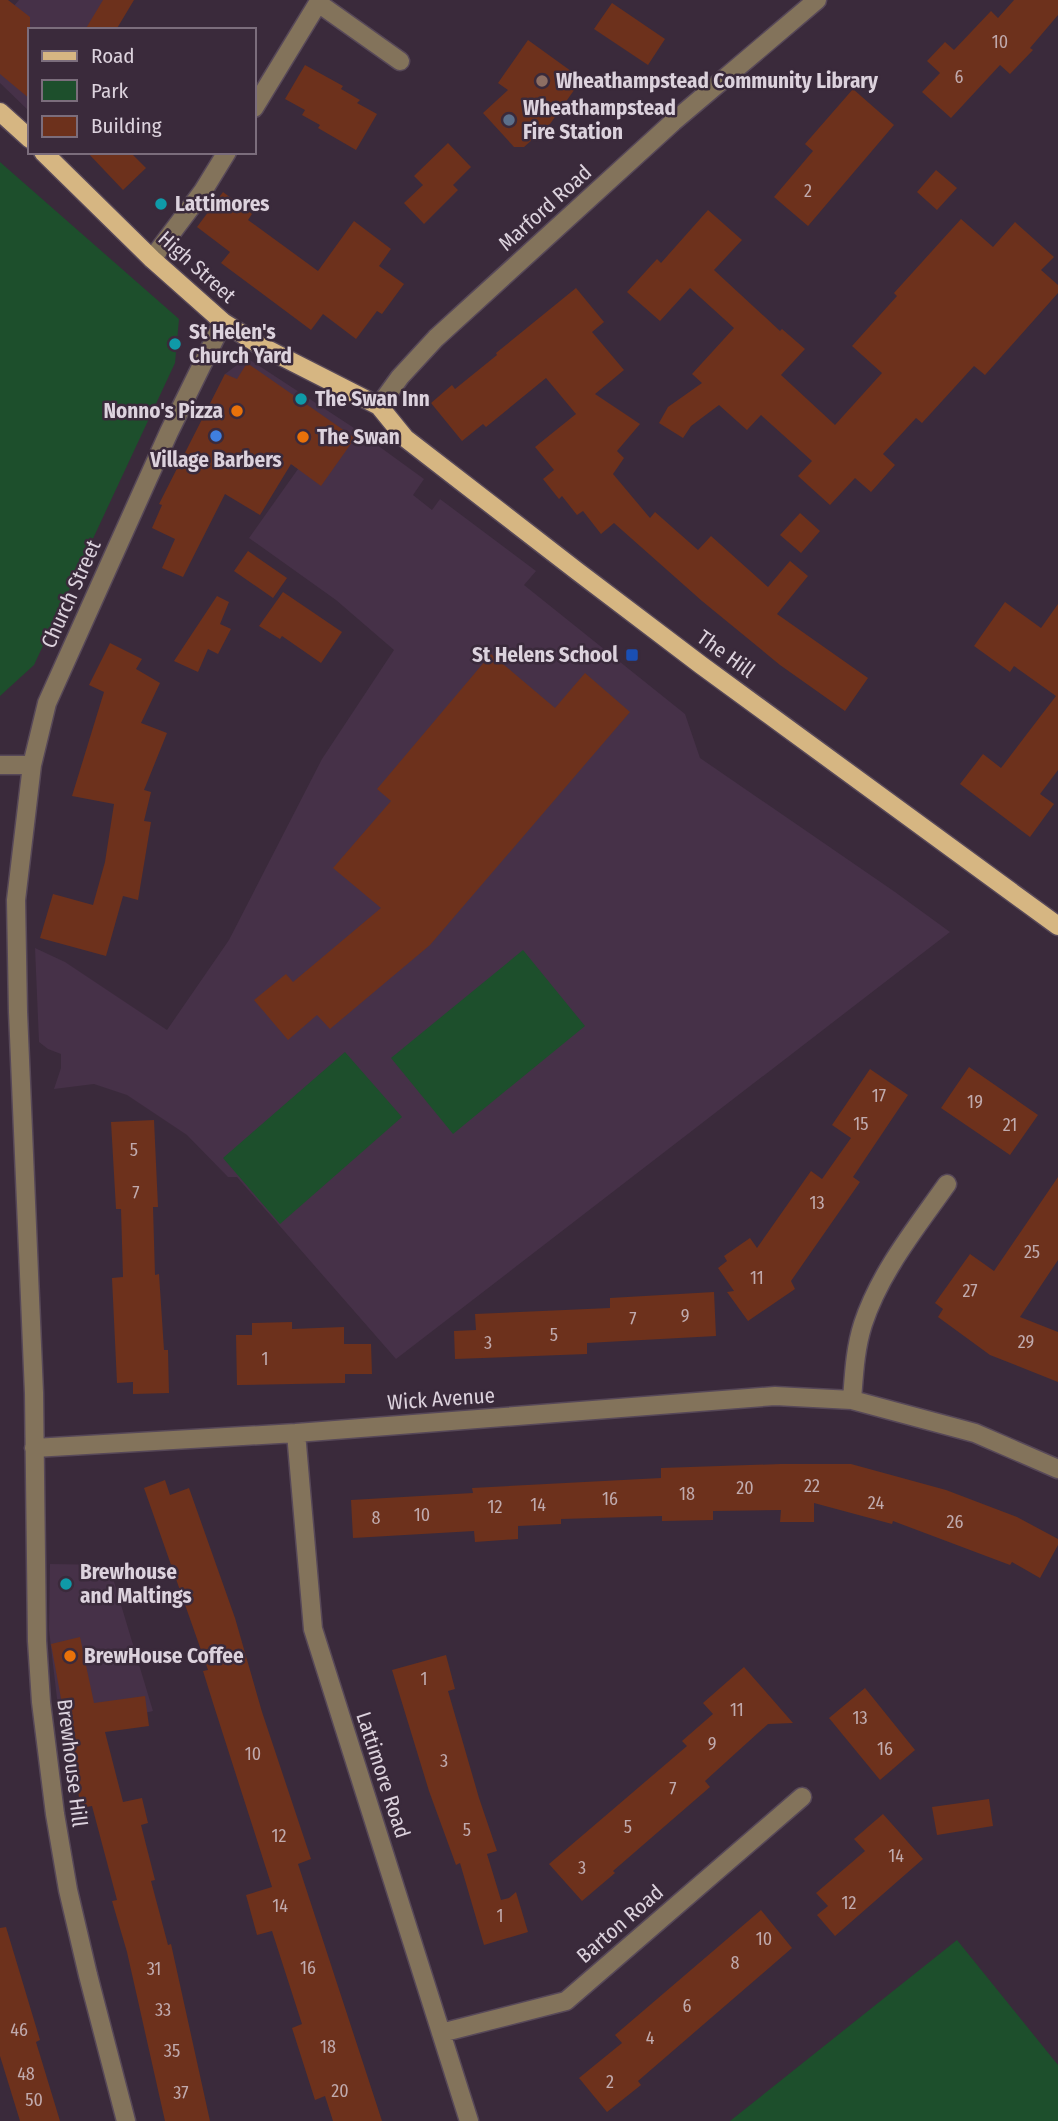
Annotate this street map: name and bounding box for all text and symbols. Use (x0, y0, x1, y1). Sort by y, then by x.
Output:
legend (28, 28, 256, 154)
house number: 10 (992, 31, 1008, 53)
text: Road (91, 43, 135, 69)
house number: 6 (955, 66, 964, 88)
place label: Wheathampstead Community Library (556, 68, 879, 94)
marker: Wheathampstead Community Library (534, 73, 550, 89)
text: Park (91, 78, 129, 104)
place label: Wheathampstead Fire Station (523, 95, 676, 145)
marker: Wheathampstead Fire Station (501, 112, 517, 128)
text: Building (91, 113, 162, 139)
street label: Marford Road (493, 159, 597, 257)
house number: 2 (804, 180, 812, 202)
place label: Lattimores (175, 191, 270, 217)
marker: Lattimores (153, 196, 169, 212)
street label: High Street (153, 225, 241, 309)
place label: St Helen's Church Yard (189, 319, 292, 369)
marker: St Helen's Church Yard (167, 336, 183, 352)
place label: The Swan Inn (315, 386, 430, 412)
marker: The Swan Inn (293, 391, 309, 407)
place label: Nonno's Pizza (103, 398, 223, 424)
marker: Nonno's Pizza (229, 403, 245, 419)
place label: The Swan (317, 424, 400, 450)
marker: Village Barbers (208, 428, 224, 444)
marker: The Swan (295, 429, 311, 445)
place label: Village Barbers (149, 447, 282, 473)
street label: Church Street (36, 536, 106, 652)
street label: The Hill (692, 624, 760, 684)
place label: St Helens School (472, 642, 618, 668)
marker: St Helens School (624, 647, 640, 663)
house number: 17 (872, 1085, 886, 1107)
house number: 19 (967, 1091, 983, 1113)
house number: 15 (853, 1113, 869, 1135)
house number: 21 (1003, 1114, 1017, 1136)
house number: 5 (130, 1139, 138, 1161)
house number: 7 (132, 1182, 140, 1204)
house number: 13 (809, 1192, 825, 1214)
house number: 25 (1024, 1241, 1040, 1263)
house number: 11 (750, 1267, 764, 1289)
house number: 27 (962, 1280, 978, 1302)
house number: 9 (681, 1305, 689, 1327)
house number: 7 (629, 1308, 637, 1330)
house number: 5 (550, 1324, 558, 1346)
house number: 29 (1018, 1331, 1034, 1353)
house number: 3 (484, 1332, 492, 1354)
house number: 1 (261, 1348, 269, 1370)
street label: Wick Avenue (386, 1382, 496, 1416)
house number: 22 (804, 1475, 820, 1497)
house number: 20 (736, 1477, 754, 1499)
house number: 18 (679, 1483, 695, 1505)
house number: 16 (602, 1488, 618, 1510)
house number: 24 (868, 1492, 884, 1514)
house number: 14 (530, 1494, 546, 1516)
house number: 12 (488, 1496, 503, 1518)
house number: 10 (414, 1504, 430, 1526)
house number: 8 (372, 1507, 381, 1529)
house number: 26 (947, 1511, 964, 1533)
place label: Brewhouse and Maltings (80, 1559, 192, 1609)
marker: Brewhouse and Maltings (58, 1576, 74, 1592)
place label: BrewHouse Coffee (84, 1643, 244, 1669)
marker: BrewHouse Coffee (62, 1648, 78, 1664)
house number: 1 (420, 1668, 428, 1690)
street label: Brewhouse Hill (51, 1697, 93, 1829)
house number: 11 (730, 1699, 744, 1721)
house number: 13 (852, 1707, 868, 1729)
street label: Lattimore Road (350, 1709, 416, 1841)
house number: 9 (708, 1733, 716, 1755)
house number: 16 (877, 1738, 893, 1760)
house number: 10 (245, 1743, 261, 1765)
house number: 3 (440, 1750, 448, 1772)
house number: 7 (669, 1778, 677, 1800)
house number: 5 (624, 1816, 632, 1838)
house number: 5 (463, 1819, 471, 1841)
house number: 12 (272, 1825, 287, 1847)
house number: 14 (888, 1845, 904, 1867)
house number: 3 (578, 1857, 586, 1879)
street label: Barton Road (571, 1879, 669, 1969)
house number: 12 (842, 1892, 857, 1914)
house number: 14 (272, 1895, 288, 1917)
house number: 1 (496, 1905, 504, 1927)
house number: 10 (756, 1928, 772, 1950)
house number: 8 (731, 1952, 740, 1974)
house number: 16 (300, 1957, 316, 1979)
house number: 31 (147, 1958, 161, 1980)
house number: 6 (683, 1995, 692, 2017)
house number: 33 (155, 1999, 171, 2021)
house number: 46 (10, 2019, 28, 2041)
house number: 4 (646, 2027, 655, 2049)
house number: 18 (320, 2036, 336, 2058)
house number: 35 (164, 2040, 180, 2062)
house number: 48 (17, 2063, 35, 2085)
house number: 2 (606, 2071, 614, 2093)
house number: 20 (331, 2080, 349, 2102)
house number: 37 (173, 2082, 189, 2104)
house number: 50 (25, 2089, 43, 2111)

